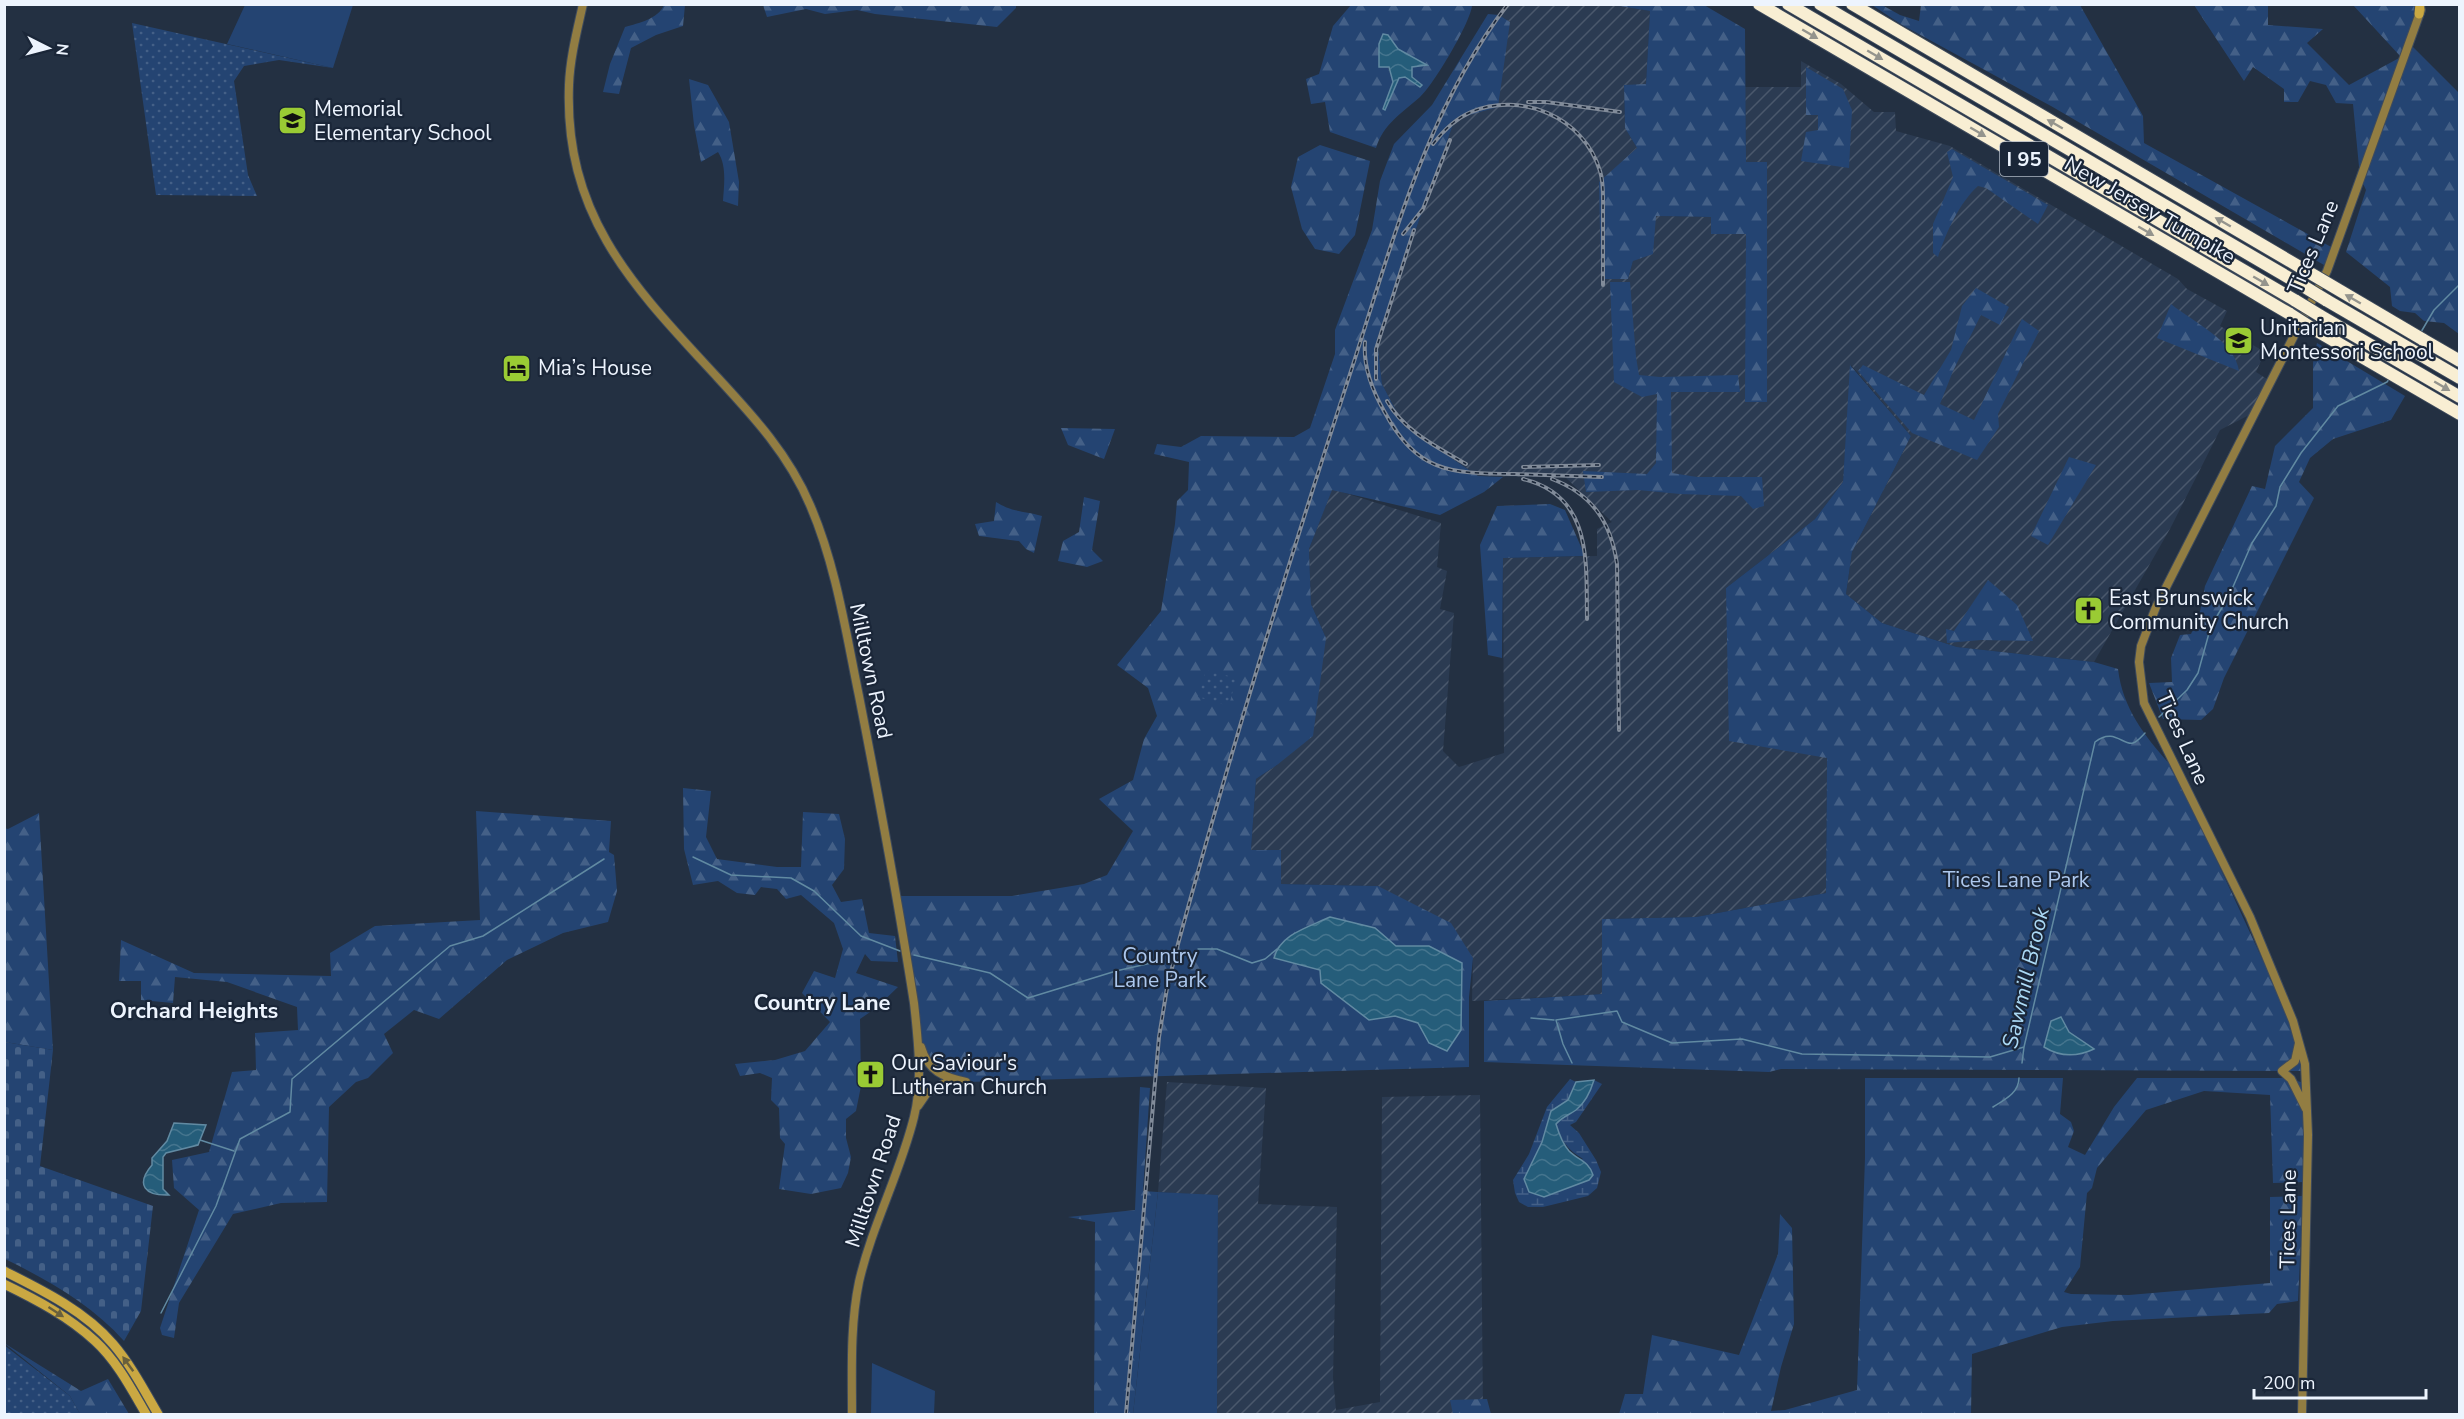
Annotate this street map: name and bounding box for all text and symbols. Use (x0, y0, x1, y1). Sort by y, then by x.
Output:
north arrow (18, 18, 78, 78)
one-way arrow (1802, 29, 1819, 39)
text: N (50, 42, 73, 57)
one-way arrow (1867, 50, 1883, 61)
place label: Memorial Elementary School (314, 95, 492, 147)
school or university icon: Memorial Elementary School (277, 105, 309, 137)
one-way arrow (2047, 118, 2063, 129)
one-way arrow (1970, 127, 1986, 138)
road number: I 95 (2000, 142, 2048, 176)
street label: New Jersey Turnpike (2059, 150, 2241, 270)
street label: Tices Lane (2281, 196, 2345, 298)
one-way arrow (2215, 217, 2231, 228)
one-way arrow (2138, 225, 2154, 236)
one-way arrow (2253, 275, 2269, 286)
one-way arrow (2344, 294, 2361, 304)
place label: Unitarian Montessori School (2260, 314, 2435, 366)
school or university icon: Unitarian Montessori School (2223, 324, 2255, 356)
hotel icon: Mia’s House (501, 352, 533, 384)
place label: Mia’s House (538, 354, 652, 382)
one-way arrow (2434, 381, 2450, 392)
place label: East Brunswick Community Church (2109, 584, 2289, 636)
church icon: East Brunswick Community Church (2072, 594, 2104, 626)
street label: Milltown Road (843, 601, 899, 741)
street label: Tices Lane (2150, 687, 2216, 789)
park label: Tices Lane Park (1943, 866, 2090, 894)
water label: Sawmill Brook (1995, 903, 2057, 1052)
park label: Country Lane Park (1114, 942, 1207, 994)
district label: Country Lane (754, 988, 891, 1018)
district label: Orchard Heights (110, 996, 278, 1026)
place label: Our Saviour's Lutheran Church (891, 1049, 1047, 1101)
church icon: Our Saviour's Lutheran Church (854, 1059, 886, 1091)
street label: Milltown Road (838, 1111, 908, 1251)
street label: Tices Lane (2273, 1169, 2303, 1269)
one-way arrow (48, 1306, 64, 1317)
one-way arrow (122, 1357, 134, 1373)
scale bar (2254, 1362, 2426, 1400)
text: 200 m (2263, 1371, 2315, 1395)

